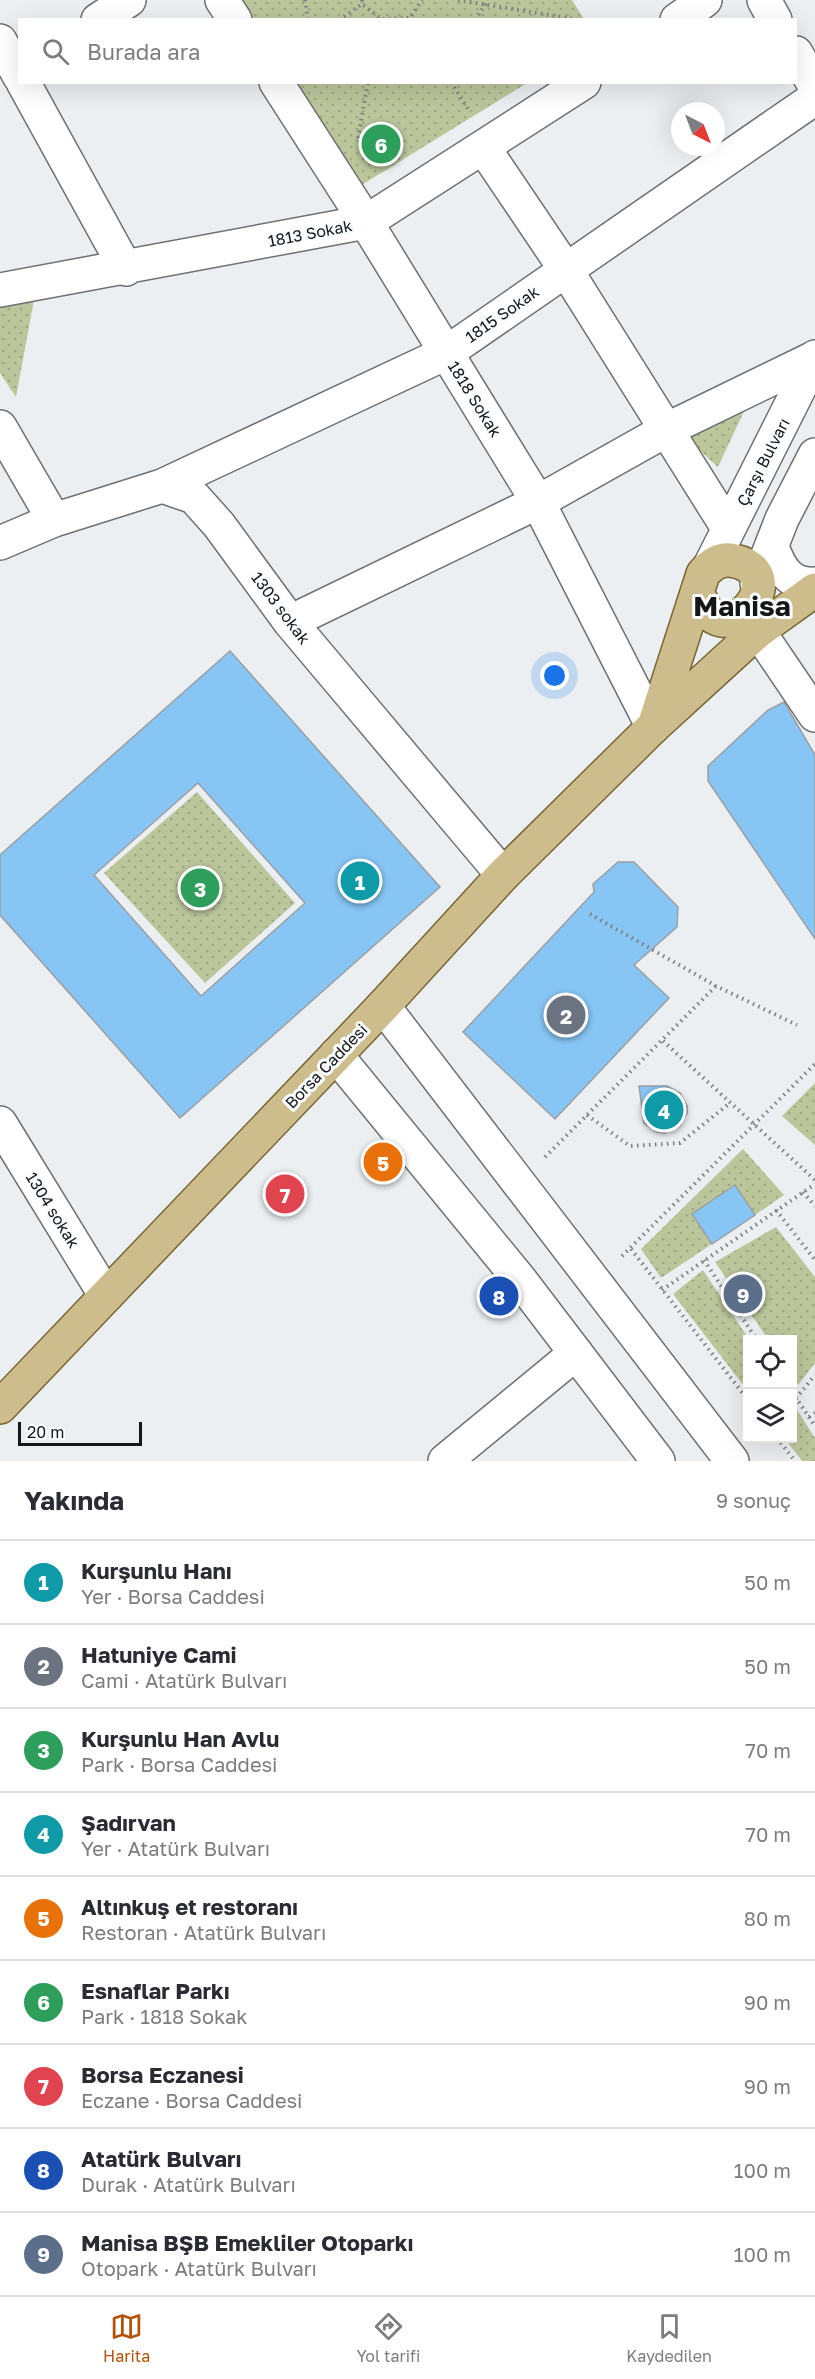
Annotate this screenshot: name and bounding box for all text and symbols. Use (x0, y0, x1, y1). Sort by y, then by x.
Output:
search box (18, 18, 797, 84)
icon: search (39, 35, 72, 68)
text: Burada ara (87, 38, 201, 65)
north arrow (671, 102, 725, 156)
pin: 6 (362, 122, 400, 166)
street label: 1813 Sokak (266, 215, 354, 251)
street label: 1815 Sokak (461, 281, 543, 347)
street label: 1818 Sokak (444, 357, 506, 441)
street label: Çarşı Bulvarı (732, 415, 794, 509)
street label: 1303 sokak (247, 568, 315, 648)
district label: Manisa (693, 589, 791, 622)
your location (540, 661, 569, 690)
pin: 1 (340, 858, 380, 904)
pin: 3 (180, 866, 220, 910)
pin: 2 (546, 992, 586, 1038)
street label: Borsa Caddesi (281, 1020, 371, 1112)
pin: 4 (644, 1088, 684, 1132)
pin: 5 (364, 1140, 403, 1184)
street label: 1304 sokak (22, 1168, 84, 1252)
pin: 7 (266, 1172, 304, 1216)
pin: 9 (724, 1272, 762, 1316)
pin: 8 (480, 1274, 518, 1318)
map controls (743, 1335, 797, 1443)
button: locate (743, 1335, 797, 1389)
button: layers (743, 1389, 797, 1443)
scale bar (18, 1419, 142, 1446)
text: 20 m (27, 1422, 64, 1442)
text: Yakında (24, 1485, 124, 1516)
text: 9 sonuç (716, 1488, 791, 1512)
text: Kurşunlu Hanı (81, 1557, 232, 1584)
text: 1 (38, 1570, 49, 1594)
text: 50 m (744, 1570, 791, 1594)
text: Yer · Borsa Caddesi (81, 1584, 265, 1608)
text: Hatuniye Cami (81, 1641, 237, 1668)
text: 2 (37, 1654, 50, 1678)
text: 50 m (744, 1654, 791, 1678)
text: Cami · Atatürk Bulvarı (81, 1668, 287, 1692)
text: Kurşunlu Han Avlu (81, 1725, 279, 1752)
text: 3 (37, 1738, 50, 1762)
text: 70 m (745, 1738, 791, 1762)
text: Park · Borsa Caddesi (81, 1752, 277, 1776)
text: Şadırvan (81, 1809, 176, 1836)
text: 4 (37, 1822, 50, 1846)
text: 70 m (745, 1822, 791, 1846)
text: Yer · Atatürk Bulvarı (81, 1836, 270, 1860)
text: Altınkuş et restoranı (81, 1893, 298, 1920)
text: 5 (37, 1906, 50, 1930)
text: 80 m (744, 1906, 791, 1930)
text: Restoran · Atatürk Bulvarı (81, 1920, 326, 1944)
text: Esnaflar Parkı (81, 1977, 230, 2004)
text: 6 (37, 1990, 50, 2014)
text: 90 m (744, 1990, 791, 2014)
text: Park · 1818 Sokak (81, 2004, 248, 2028)
text: Borsa Eczanesi (81, 2061, 244, 2088)
text: 7 (38, 2074, 49, 2098)
text: 90 m (744, 2074, 791, 2098)
text: Eczane · Borsa Caddesi (81, 2088, 302, 2112)
text: Atatürk Bulvarı (81, 2145, 242, 2172)
text: 8 (37, 2158, 50, 2182)
text: 100 m (734, 2158, 791, 2182)
text: Durak · Atatürk Bulvarı (81, 2172, 296, 2196)
text: Manisa BŞB Emekliler Otoparkı (81, 2229, 414, 2256)
text: 9 (37, 2242, 50, 2266)
text: 100 m (734, 2242, 791, 2266)
text: Otopark · Atatürk Bulvarı (81, 2256, 317, 2280)
tab: Harita (103, 2310, 150, 2366)
tab: Yol tarifi (356, 2310, 420, 2366)
tab: Kaydedilen (626, 2310, 712, 2366)

